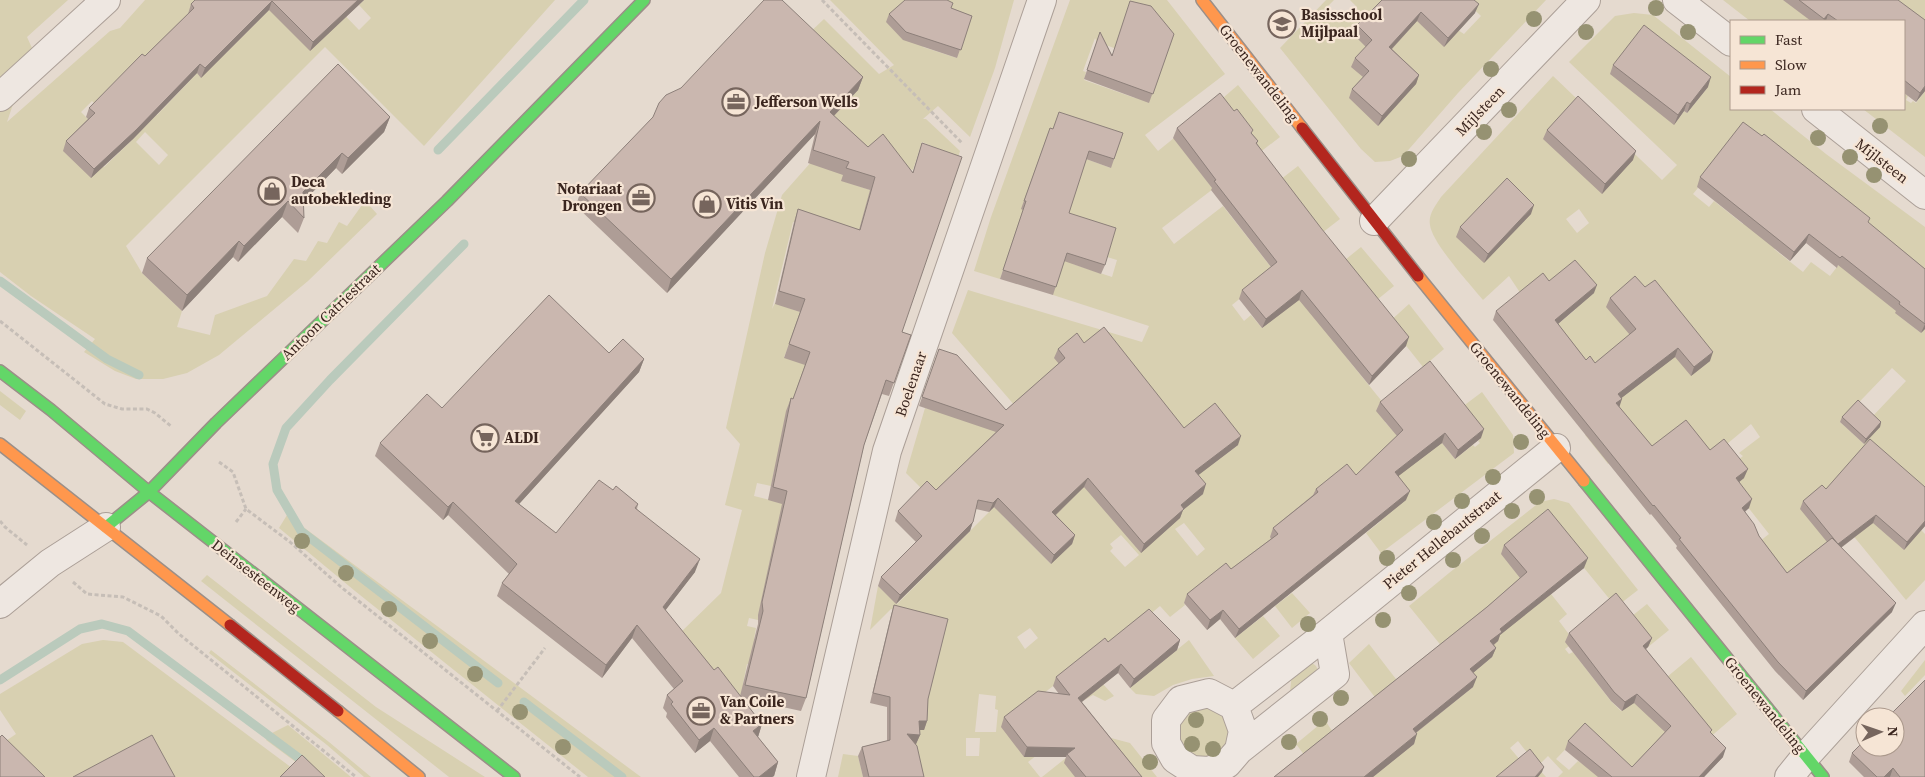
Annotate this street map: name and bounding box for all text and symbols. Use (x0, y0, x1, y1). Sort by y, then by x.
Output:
place label: Basisschool Mijlpaal (1301, 4, 1382, 42)
school or university icon: Basisschool Mijlpaal (1267, 9, 1297, 39)
street label: Groenewandeling (1215, 20, 1304, 126)
legend (1730, 20, 1905, 110)
text: Fast (1775, 29, 1802, 50)
text: Slow (1775, 54, 1807, 75)
text: Jam (1774, 79, 1802, 100)
street label: Mijlsteen (1450, 81, 1509, 140)
office icon: Jefferson Wells (721, 87, 751, 117)
place label: Jefferson Wells (754, 91, 858, 112)
street label: Mijlsteen (1851, 133, 1913, 188)
place label: Deca autobekleding (291, 171, 391, 209)
shop icon: Deca autobekleding (257, 176, 287, 206)
place label: Notariaat Drongen (557, 178, 623, 216)
office icon: Notariaat Drongen (626, 183, 656, 213)
shop icon: Vitis Vin (692, 189, 722, 219)
place label: Vitis Vin (726, 193, 783, 214)
street label: Antoon Catriestraat (276, 258, 385, 365)
street label: Groenewandeling (1465, 337, 1556, 443)
street label: Boelenaar (890, 348, 932, 419)
supermarket icon: ALDI (470, 423, 500, 453)
place label: ALDI (504, 427, 539, 448)
street label: Pieter Hellebautstraat (1378, 485, 1505, 594)
street label: Deinsesteenweg (207, 534, 305, 617)
street label: Groenewandeling (1720, 652, 1811, 758)
place label: Van Coile & Partners (720, 691, 794, 729)
office icon: Van Coile & Partners (686, 696, 716, 726)
north arrow (1855, 707, 1905, 757)
text: N (1883, 726, 1903, 737)

